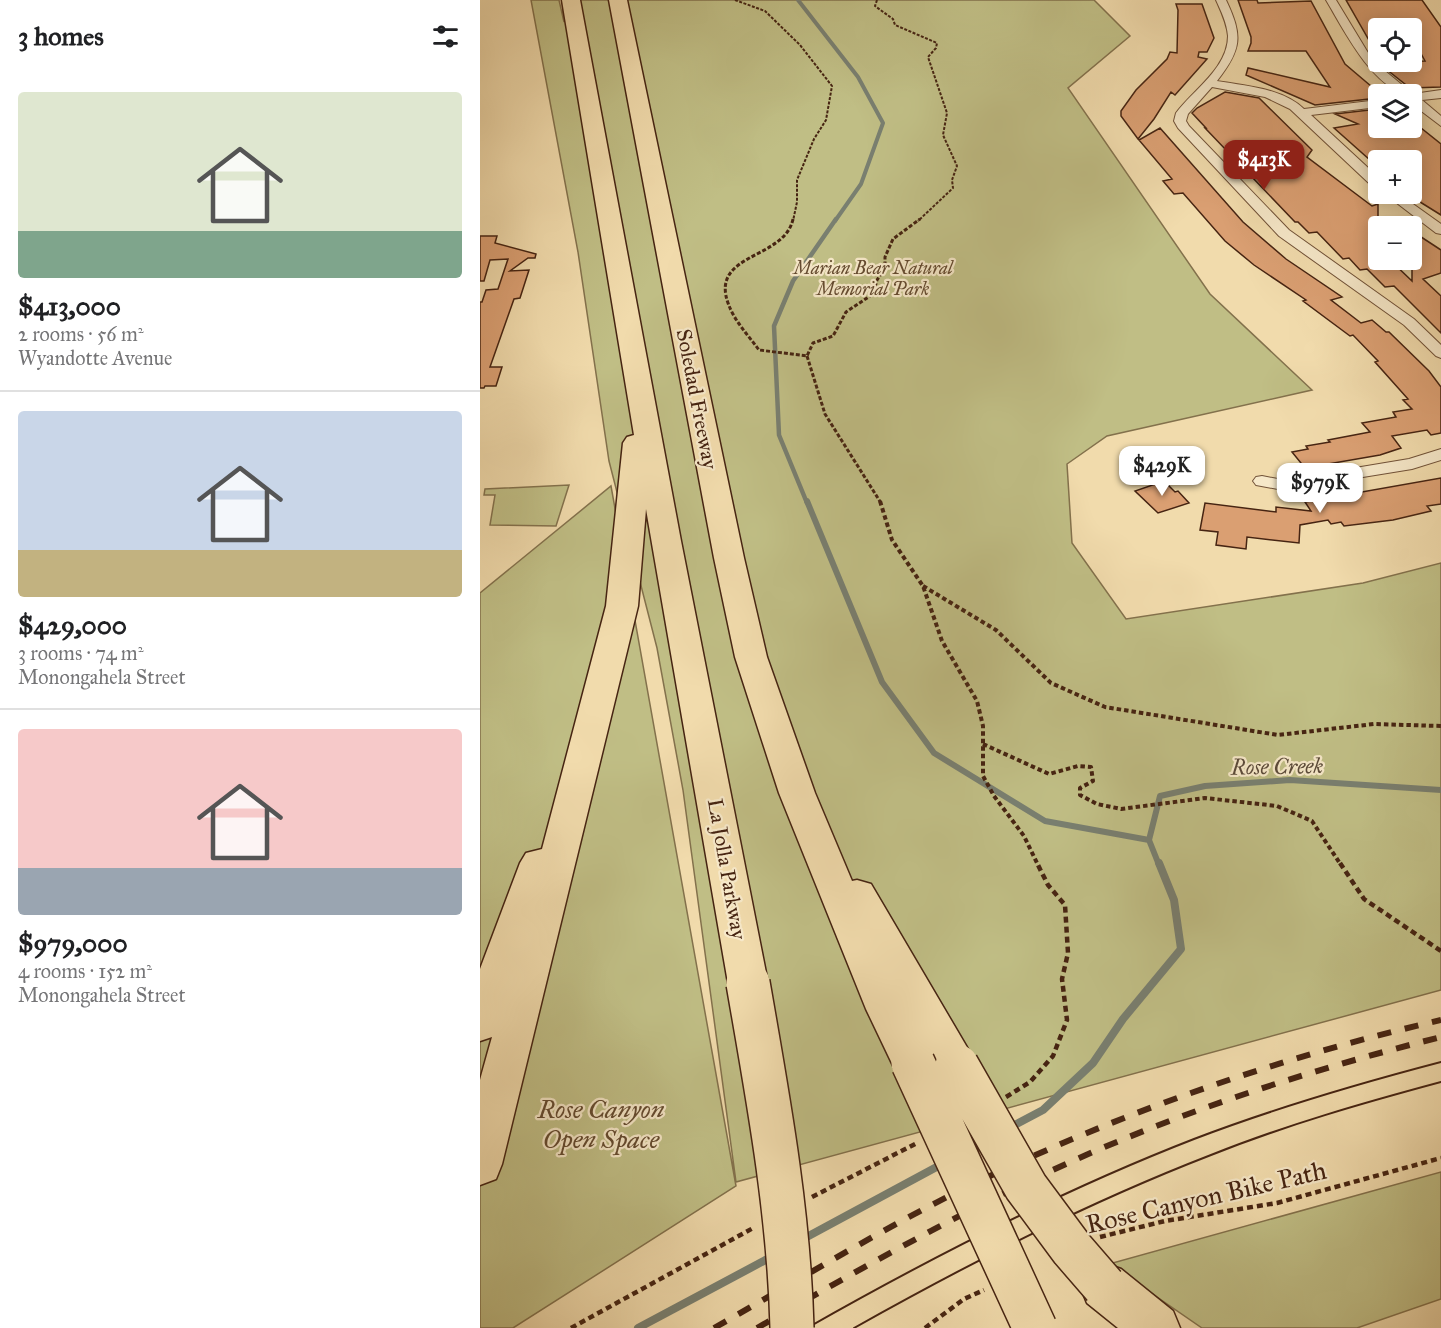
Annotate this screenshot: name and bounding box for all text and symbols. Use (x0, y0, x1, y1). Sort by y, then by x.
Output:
map controls (1368, 18, 1422, 270)
button: locate (1368, 18, 1422, 72)
text: 3 homes (18, 20, 104, 52)
icon: filters (429, 20, 462, 53)
button: layers (1368, 84, 1422, 138)
icon: home (186, 131, 294, 239)
pin: $413K (1222, 140, 1306, 191)
text: $413K (1237, 147, 1291, 171)
button: + (1368, 150, 1422, 204)
button: − (1368, 216, 1422, 270)
park label: Marian Bear Natural Memorial Park (791, 257, 955, 300)
text: $413,000 (18, 290, 121, 322)
text: 2 rooms · 56 m² (18, 322, 144, 346)
street label: Soledad Freeway (671, 327, 724, 472)
text: Wyandotte Avenue (18, 346, 172, 370)
pin: $429K (1120, 446, 1204, 497)
icon: home (186, 450, 294, 558)
text: $429K (1133, 453, 1191, 477)
pin: $979K (1278, 463, 1362, 514)
text: $979K (1291, 470, 1349, 494)
text: $429,000 (18, 609, 127, 641)
text: 3 rooms · 74 m² (18, 641, 143, 665)
text: Monongahela Street (18, 665, 186, 689)
water label: Rose Creek (1230, 752, 1324, 781)
icon: home (186, 768, 294, 876)
street label: La Jolla Parkway (702, 797, 752, 943)
text: $979,000 (18, 927, 128, 959)
text: 4 rooms · 152 m² (18, 959, 152, 983)
text: Monongahela Street (18, 983, 186, 1007)
park label: Rose Canyon Open Space (537, 1093, 665, 1156)
street label: Rose Canyon Bike Path (1083, 1154, 1330, 1240)

